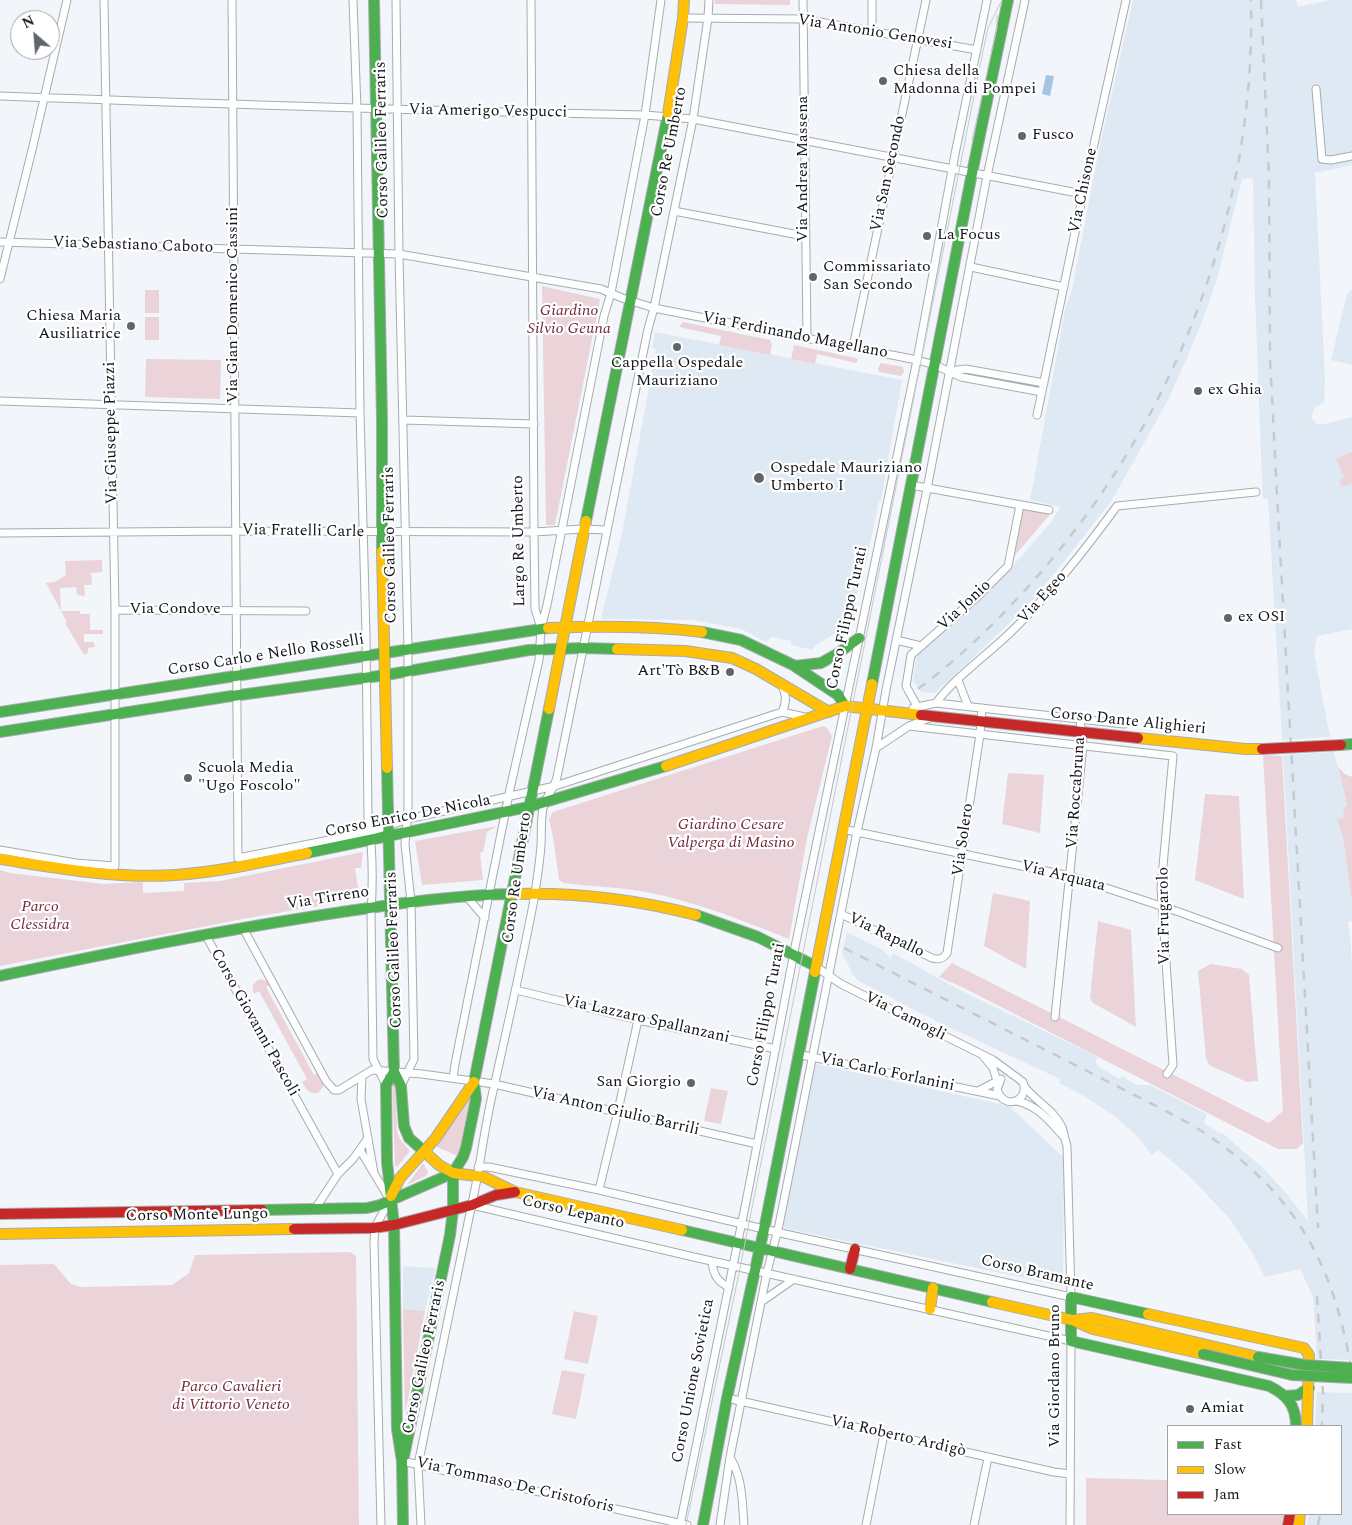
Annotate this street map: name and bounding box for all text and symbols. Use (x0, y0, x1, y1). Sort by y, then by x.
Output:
north arrow (10, 10, 60, 60)
text: N (19, 10, 38, 34)
street label: Via Antonio Genovesi (796, 11, 954, 55)
street label: Corso Galileo Ferraris (372, 61, 394, 219)
place label: Chiesa della Madonna di Pompei (893, 62, 1036, 100)
marker: Chiesa della Madonna di Pompei (877, 75, 889, 87)
street label: Corso Re Umberto (648, 85, 692, 219)
street label: Via Andrea Massena (794, 96, 814, 242)
street label: Via Amerigo Vespucci (408, 101, 568, 123)
street label: Via San Secondo (867, 114, 911, 234)
place label: Fusco (1032, 126, 1074, 146)
marker: Fusco (1016, 130, 1028, 142)
street label: Via Chisone (1066, 146, 1102, 236)
street label: Via Gian Domenico Cassini (224, 207, 244, 403)
place label: La Focus (937, 226, 1001, 246)
marker: La Focus (921, 230, 933, 242)
street label: Via Sebastiano Caboto (52, 234, 214, 258)
place label: Commissariato San Secondo (823, 258, 931, 296)
marker: Commissariato San Secondo (807, 271, 819, 283)
park label: Giardino Silvio Geuna (527, 302, 611, 340)
place label: Chiesa Maria Ausiliatrice (26, 307, 121, 345)
street label: Via Ferdinando Magellano (701, 309, 889, 363)
marker: Chiesa Maria Ausiliatrice (125, 320, 137, 332)
marker: Cappella Ospedale Mauriziano (671, 341, 683, 353)
place label: Cappella Ospedale Mauriziano (611, 354, 743, 392)
street label: Via Giuseppe Piazzi (101, 361, 123, 505)
place label: ex Ghia (1208, 381, 1262, 401)
marker: ex Ghia (1192, 385, 1204, 397)
place label: Ospedale Mauriziano Umberto I (770, 459, 922, 497)
street label: Corso Galileo Ferraris (380, 466, 402, 624)
marker: Ospedale Mauriziano Umberto I (752, 471, 766, 485)
street label: Largo Re Umberto (509, 475, 531, 607)
street label: Via Fratelli Carle (242, 521, 364, 543)
street label: Corso Filippo Turati (823, 545, 873, 691)
street label: Via Egeo (1014, 568, 1072, 628)
street label: Via Jonio (934, 576, 996, 636)
street label: Via Condove (129, 600, 221, 620)
place label: ex OSI (1238, 608, 1285, 628)
marker: ex OSI (1222, 612, 1234, 624)
street label: Corso Carlo e Nello Rosselli (166, 631, 366, 681)
place label: Art'Tò B&B (637, 662, 720, 682)
marker: Art'Tò B&B (724, 666, 736, 678)
street label: Corso Dante Alighieri (1049, 704, 1207, 740)
street label: Via Roccabruna (1064, 736, 1090, 850)
place label: Scuola Media "Ugo Foscolo" (198, 759, 301, 797)
marker: Scuola Media "Ugo Foscolo" (182, 772, 194, 784)
street label: Corso Enrico De Nicola (324, 792, 492, 842)
street label: Via Solero (949, 802, 979, 878)
street label: Corso Re Umberto (499, 811, 537, 945)
park label: Giardino Cesare Valperga di Masino (667, 816, 795, 854)
street label: Via Arquata (1019, 857, 1107, 897)
street label: Via Frugarolo (1155, 867, 1175, 965)
street label: Corso Galileo Ferraris (383, 871, 407, 1029)
street label: Via Tirreno (286, 883, 370, 915)
park label: Parco Clessidra (10, 898, 70, 936)
street label: Via Rapallo (845, 909, 927, 963)
street label: Corso Filippo Turati (744, 942, 790, 1088)
street label: Corso Giovanni Pascoli (205, 946, 303, 1100)
street label: Via Camogli (861, 988, 949, 1046)
street label: Via Lazzaro Spallanzani (561, 991, 731, 1049)
street label: Via Carlo Forlanini (818, 1049, 956, 1097)
place label: San Giorgio (596, 1073, 681, 1093)
marker: San Giorgio (685, 1077, 697, 1089)
street label: Via Anton Giulio Barrili (529, 1083, 701, 1141)
street label: Corso Lepanto (520, 1192, 626, 1234)
street label: Corso Monte Lungo (126, 1205, 268, 1227)
street label: Corso Bramante (979, 1252, 1095, 1296)
street label: Corso Galileo Ferraris (399, 1278, 451, 1436)
street label: Corso Unione Sovietica (669, 1297, 719, 1465)
street label: Via Giordano Bruno (1046, 1304, 1066, 1448)
park label: Parco Cavalieri di Vittorio Veneto (172, 1378, 290, 1416)
place label: Amiat (1200, 1399, 1244, 1419)
marker: Amiat (1184, 1403, 1196, 1415)
street label: Via Roberto Ardigò (828, 1412, 968, 1462)
legend (1167, 1425, 1342, 1515)
text: Fast (1214, 1433, 1242, 1456)
street label: Via Tommaso De Cristoforis (414, 1454, 616, 1518)
text: Slow (1214, 1458, 1246, 1481)
text: Jam (1214, 1483, 1240, 1506)

